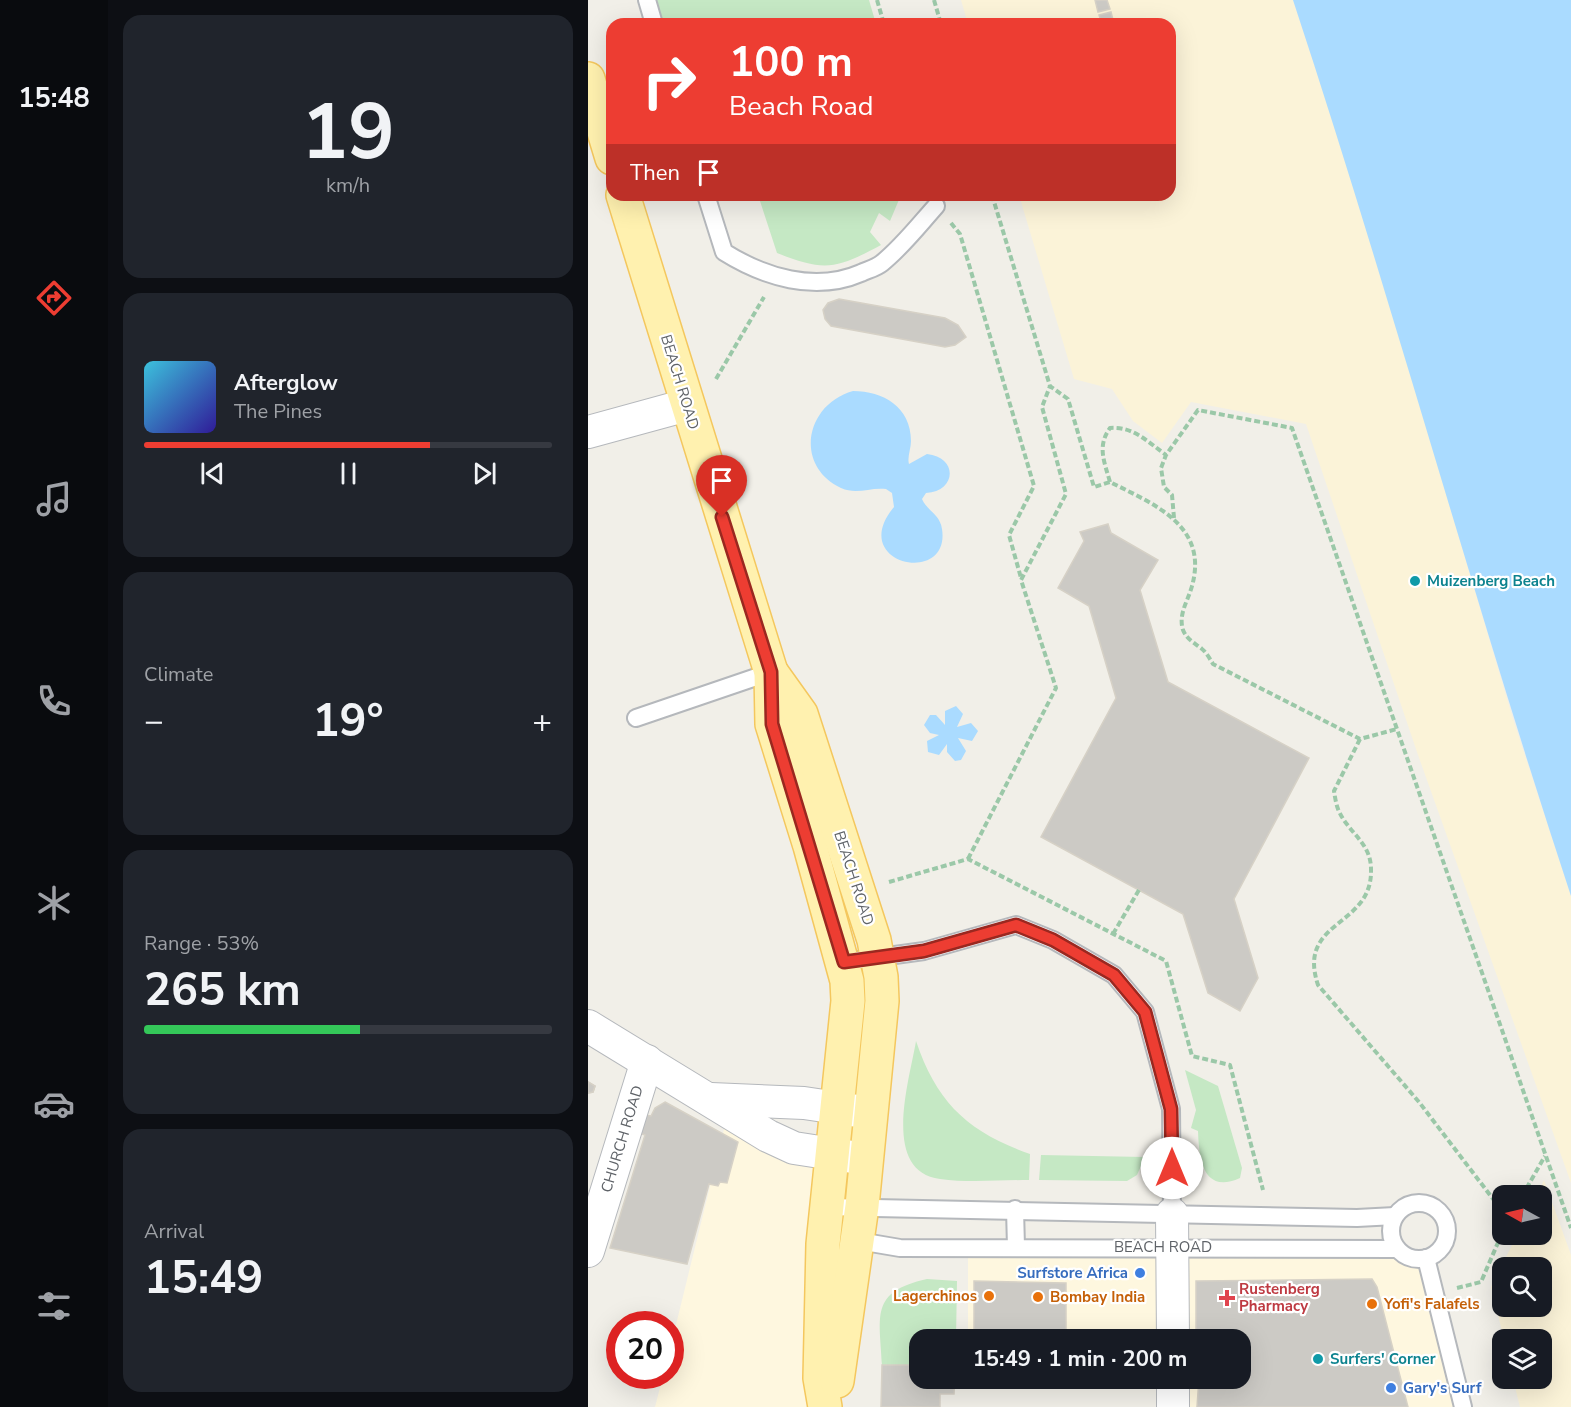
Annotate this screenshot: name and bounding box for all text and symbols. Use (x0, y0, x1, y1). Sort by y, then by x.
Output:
text: 100 m (729, 34, 853, 91)
icon: right (630, 42, 708, 120)
text: 19 (301, 79, 395, 186)
text: 15:48 (18, 80, 90, 117)
text: Beach Road (729, 88, 874, 125)
icon: arrive (692, 156, 725, 189)
text: Then (630, 158, 680, 188)
text: km/h (326, 172, 370, 199)
icon: directions (33, 277, 75, 319)
street label: BEACH ROAD (656, 332, 704, 432)
text: Afterglow (234, 368, 338, 398)
text: The Pines (234, 398, 322, 425)
pin (696, 455, 747, 517)
icon: previous (196, 457, 229, 490)
icon: pause (332, 457, 365, 490)
icon: next (468, 457, 501, 490)
icon: arrive (705, 464, 738, 497)
icon: music (33, 478, 75, 520)
place label: Muizenberg Beach (1427, 571, 1555, 591)
marker: Muizenberg Beach (1408, 574, 1422, 588)
text: Climate (144, 661, 213, 688)
icon: phone (33, 680, 75, 722)
text: 19° (312, 691, 384, 752)
text: − (144, 699, 164, 744)
text: + (532, 699, 552, 744)
street label: BEACH ROAD (829, 828, 879, 928)
icon: climate (33, 882, 75, 924)
text: Range · 53% (144, 930, 259, 957)
text: 265 km (144, 960, 301, 1021)
icon: car (33, 1083, 75, 1125)
street label: CHURCH ROAD (596, 1083, 648, 1195)
position arrow (1140, 1136, 1204, 1200)
north arrow (1492, 1185, 1552, 1245)
map controls (1492, 1185, 1552, 1389)
text: Arrival (144, 1218, 204, 1245)
street label: BEACH ROAD (1114, 1237, 1212, 1257)
text: 15:49 (144, 1248, 263, 1309)
button: search (1492, 1257, 1552, 1317)
place label: Surfstore Africa (1017, 1263, 1128, 1283)
marker: Surfstore Africa (1133, 1266, 1147, 1280)
place label: Rustenberg Pharmacy (1239, 1279, 1320, 1316)
icon: filters (33, 1285, 75, 1327)
place label: Lagerchinos (893, 1286, 977, 1306)
place label: Bombay India (1050, 1287, 1145, 1307)
marker: Lagerchinos (982, 1289, 996, 1303)
marker: Bombay India (1031, 1290, 1045, 1304)
marker: Rustenberg Pharmacy (1220, 1291, 1234, 1305)
place label: Yofi's Falafels (1383, 1294, 1480, 1314)
marker: Yofi's Falafels (1365, 1297, 1379, 1311)
speed limit sign: 20 (606, 1311, 684, 1389)
button: layers (1492, 1329, 1552, 1389)
text: 15:49 · 1 min · 200 m (973, 1344, 1187, 1374)
place label: Surfers' Corner (1330, 1349, 1436, 1369)
marker: Surfers' Corner (1311, 1352, 1325, 1366)
place label: Gary's Surf (1403, 1378, 1482, 1398)
marker: Gary's Surf (1384, 1381, 1398, 1395)

